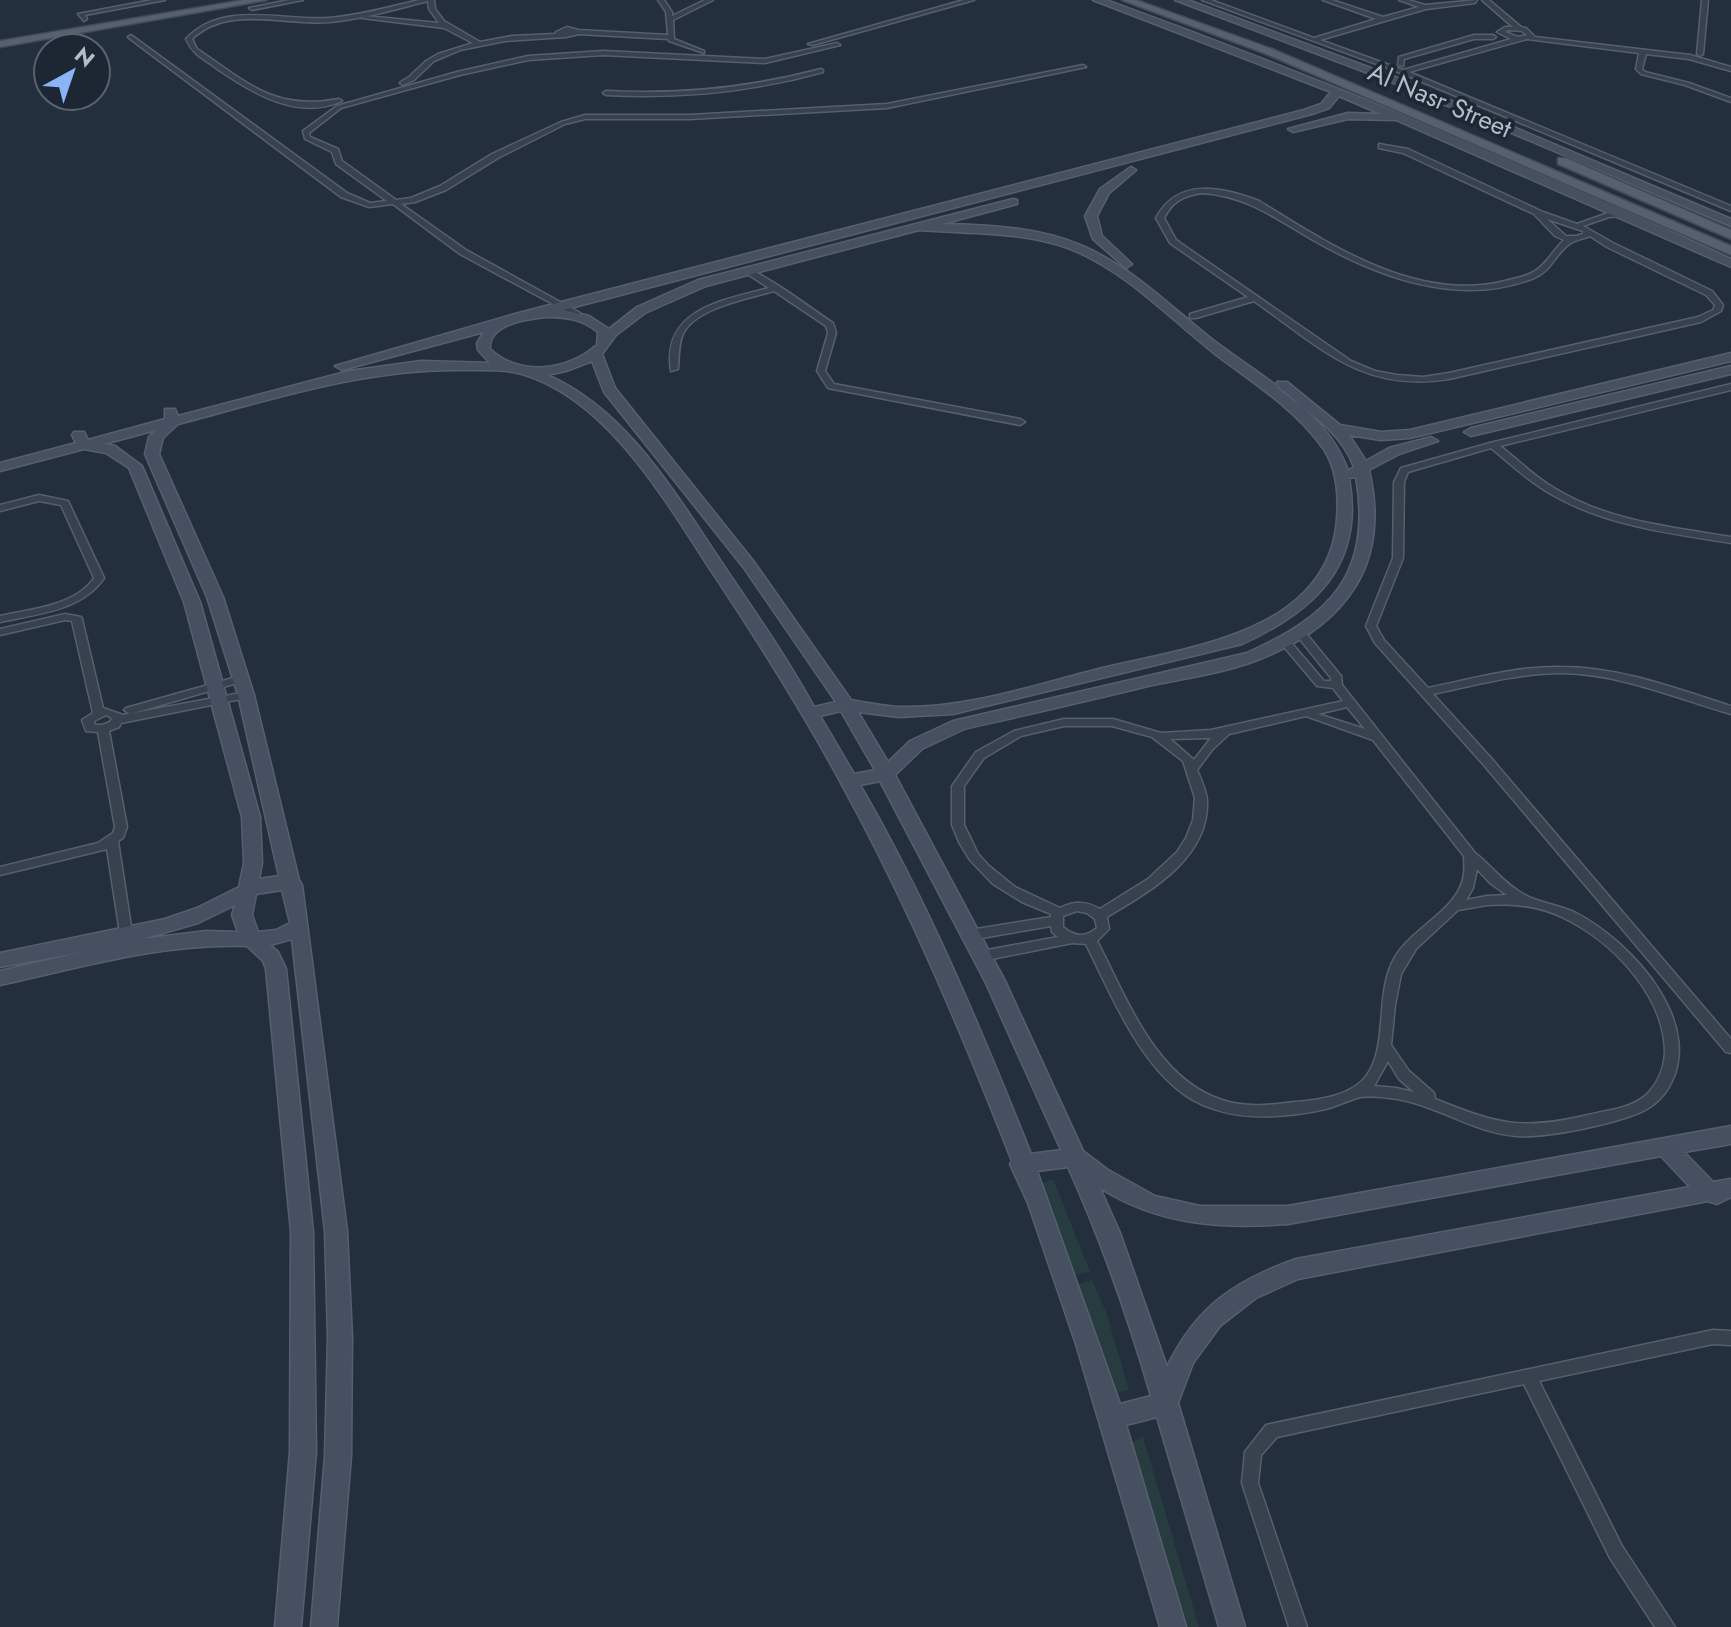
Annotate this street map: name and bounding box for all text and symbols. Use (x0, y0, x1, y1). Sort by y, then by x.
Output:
north arrow (32, 32, 112, 112)
text: N (68, 39, 102, 75)
street label: Al Nasr Street (1362, 53, 1518, 148)

